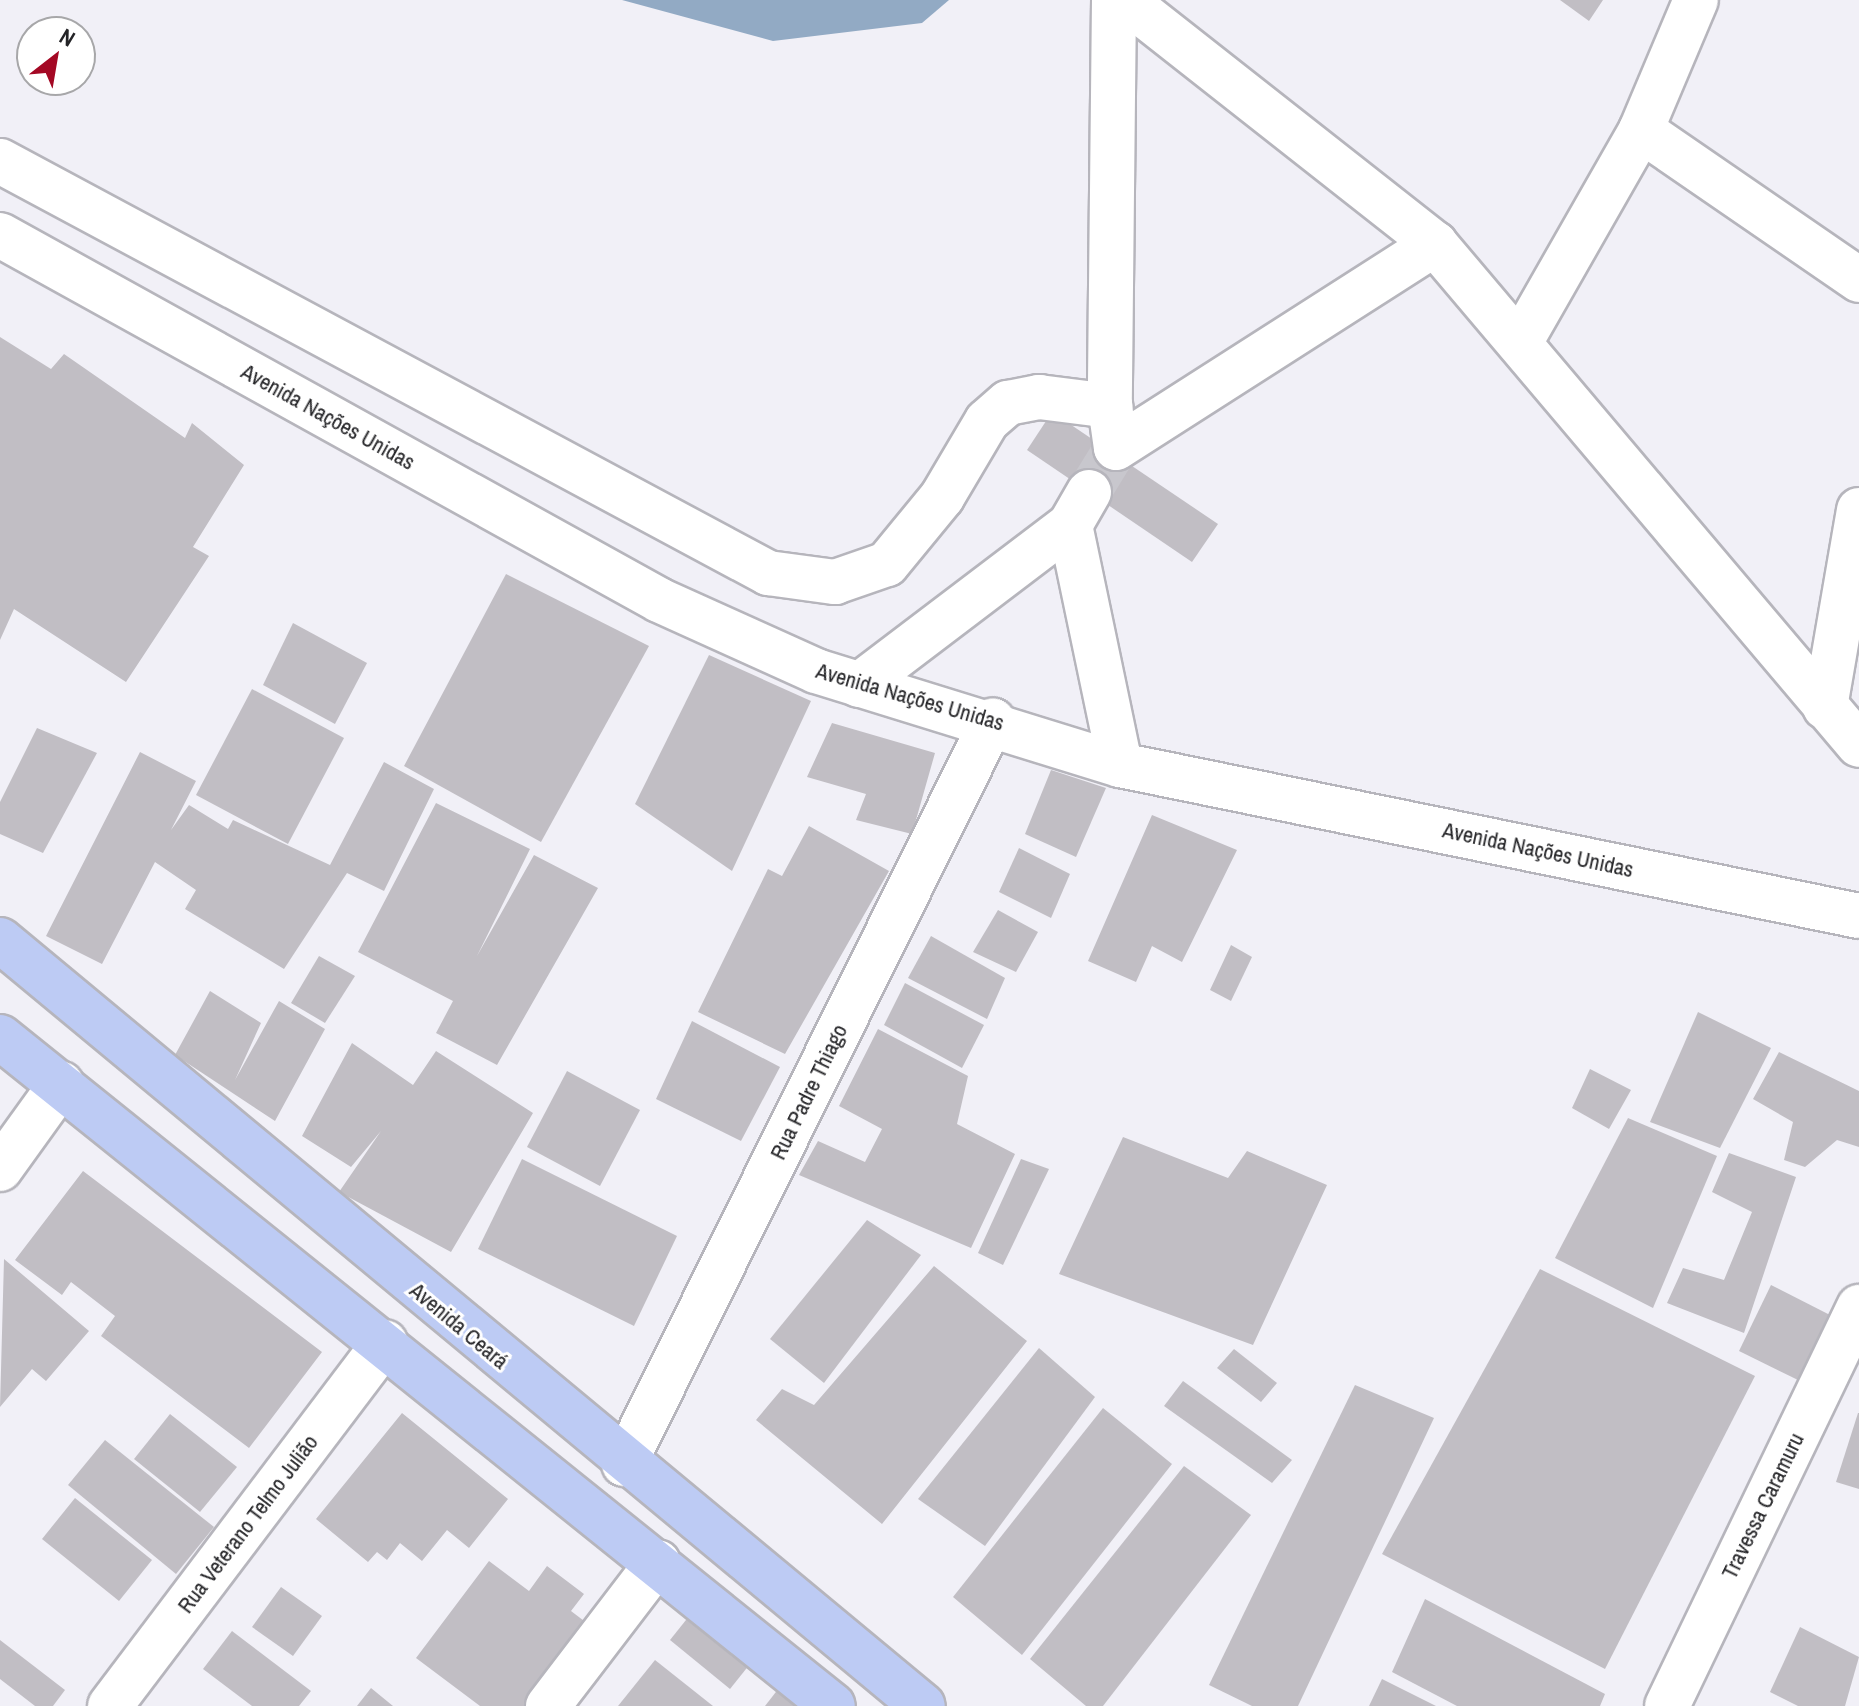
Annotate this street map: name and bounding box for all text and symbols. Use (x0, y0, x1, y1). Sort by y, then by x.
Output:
north arrow (16, 16, 96, 96)
text: N (54, 21, 81, 53)
street label: Avenida Nações Unidas (237, 358, 419, 476)
street label: Avenida Nações Unidas (813, 658, 1007, 736)
street label: Avenida Nações Unidas (1440, 817, 1636, 883)
street label: Rua Padre Thiago (765, 1020, 853, 1164)
street label: Avenida Ceará (405, 1277, 513, 1375)
street label: Travessa Caramuru (1716, 1429, 1810, 1583)
street label: Rua Veterano Telmo Julião (172, 1430, 324, 1618)

